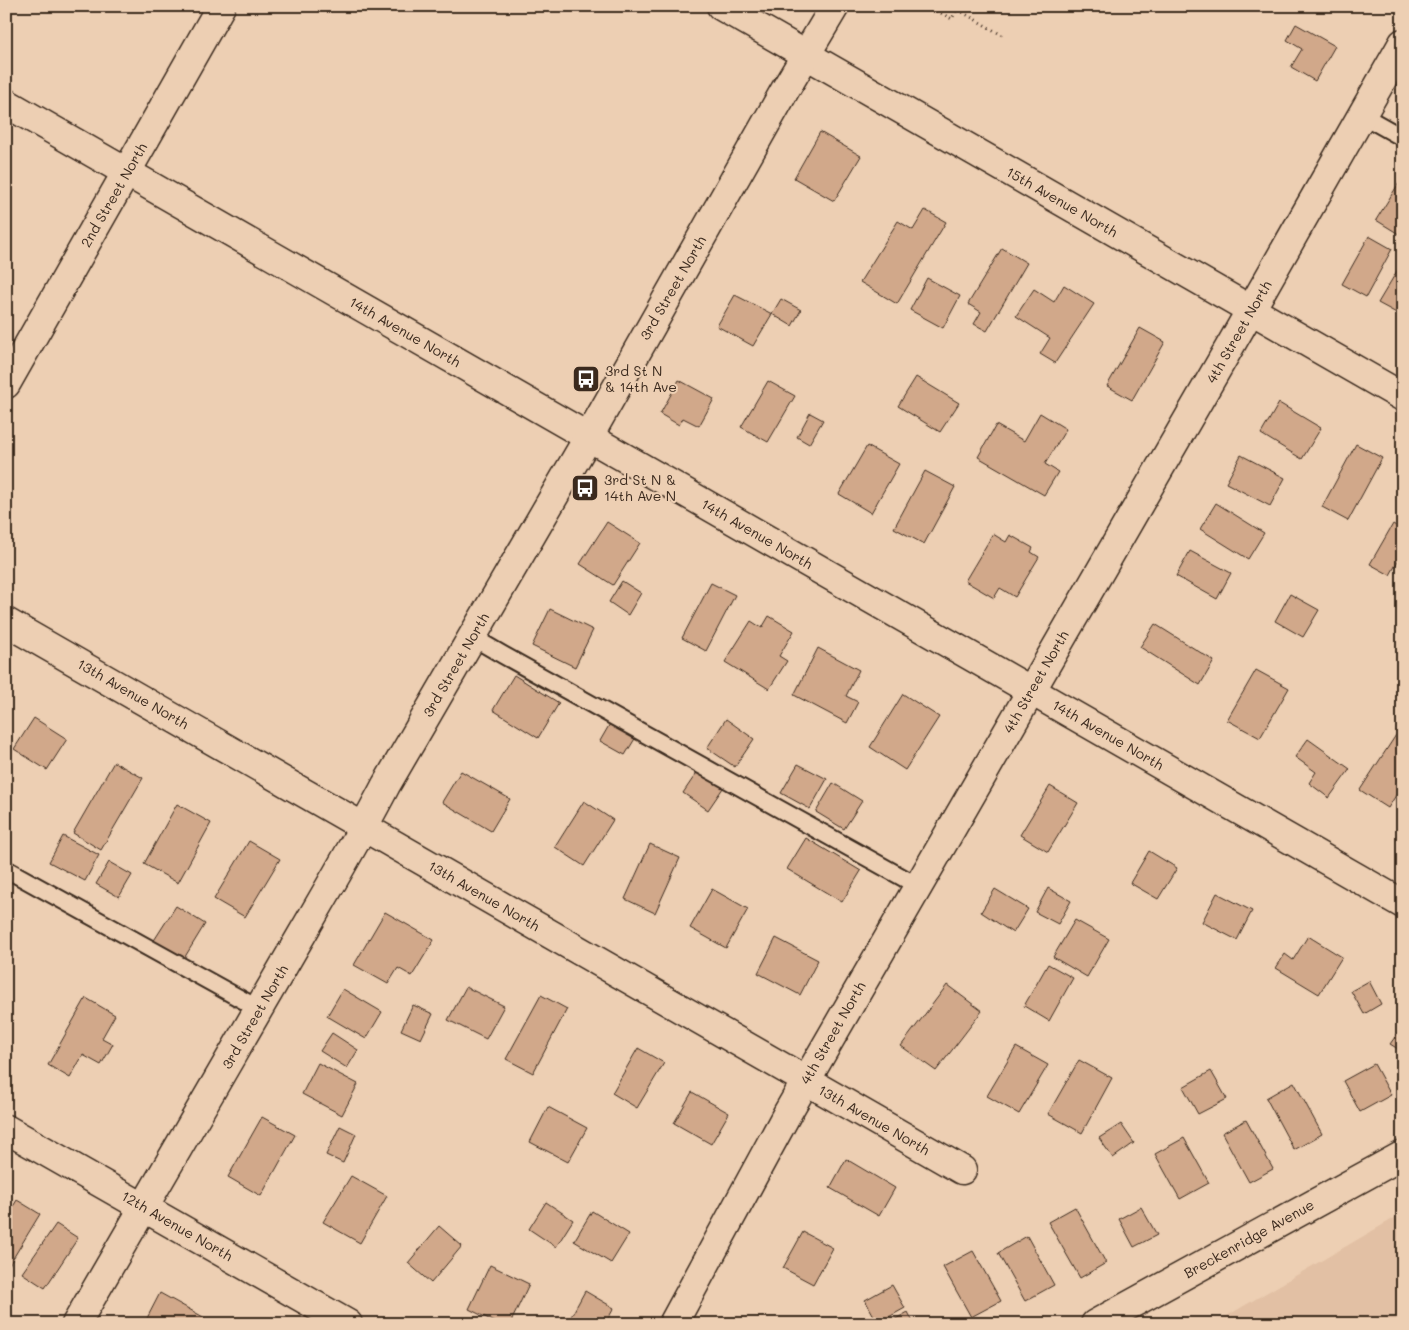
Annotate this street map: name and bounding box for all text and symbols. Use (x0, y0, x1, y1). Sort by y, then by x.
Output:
street label: 2nd Street North (76, 139, 151, 250)
street label: 15th Avenue North (1003, 162, 1121, 241)
street label: 3rd Street North (635, 232, 710, 343)
street label: 4th Street North (1201, 277, 1276, 387)
street label: 14th Avenue North (346, 292, 464, 371)
place label: 3rd St N & 14th Ave (605, 361, 677, 396)
bus stop icon: 3rd St N & 14th Ave (571, 364, 601, 394)
place label: 3rd St N & 14th Ave N (604, 470, 676, 505)
bus stop icon: 3rd St N & 14th Ave N (570, 473, 600, 503)
street label: 14th Avenue North (698, 494, 816, 573)
street label: 3rd Street North (418, 609, 493, 720)
street label: 4th Street North (998, 627, 1073, 737)
street label: 13th Avenue North (74, 654, 192, 733)
street label: 14th Avenue North (1049, 695, 1167, 774)
street label: 13th Avenue North (425, 856, 543, 935)
street label: 3rd Street North (217, 961, 292, 1072)
street label: 4th Street North (795, 978, 870, 1088)
street label: 13th Avenue North (815, 1080, 933, 1159)
street label: 12th Avenue North (118, 1186, 236, 1265)
street label: Breckenridge Avenue (1180, 1195, 1317, 1282)

